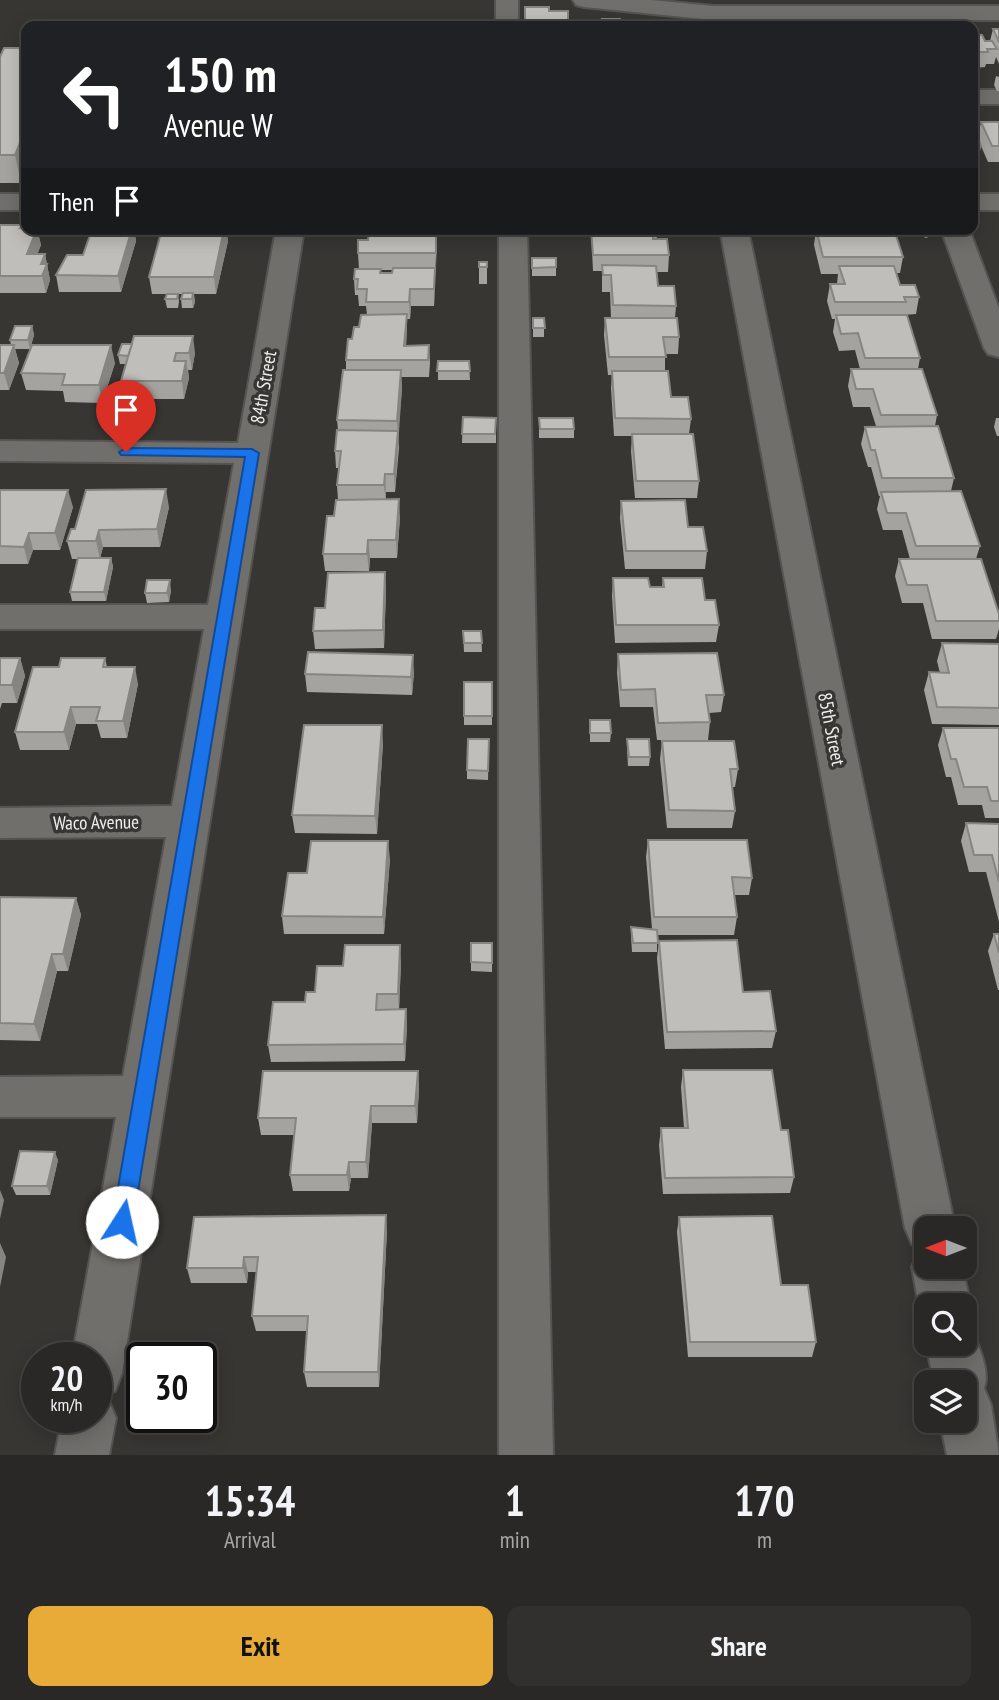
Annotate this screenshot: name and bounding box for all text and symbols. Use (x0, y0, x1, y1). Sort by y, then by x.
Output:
text: 150 m (164, 42, 277, 106)
icon: left (49, 49, 140, 140)
text: Avenue W (164, 104, 273, 146)
icon: arrive (108, 182, 146, 220)
text: Then (49, 185, 94, 218)
street label: 84th Street (245, 348, 281, 426)
pin (96, 380, 156, 452)
icon: arrive (107, 391, 145, 429)
street label: 85th Street (813, 690, 851, 768)
street label: Waco Avenue (53, 809, 139, 835)
position arrow (85, 1185, 159, 1259)
north arrow (914, 1216, 976, 1279)
map controls (914, 1216, 977, 1433)
button: search (914, 1293, 977, 1356)
speed limit sign: 30 (126, 1342, 217, 1433)
text: 20 (50, 1355, 83, 1401)
button: layers (914, 1370, 977, 1433)
text: km/h (51, 1393, 82, 1416)
text: 15:34 (204, 1473, 295, 1528)
text: 1 (505, 1473, 525, 1528)
text: 170 (734, 1473, 795, 1528)
text: Arrival (224, 1525, 276, 1554)
text: min (500, 1525, 530, 1554)
text: m (757, 1525, 772, 1554)
button: Exit (28, 1606, 493, 1686)
button: Share (507, 1606, 971, 1686)

